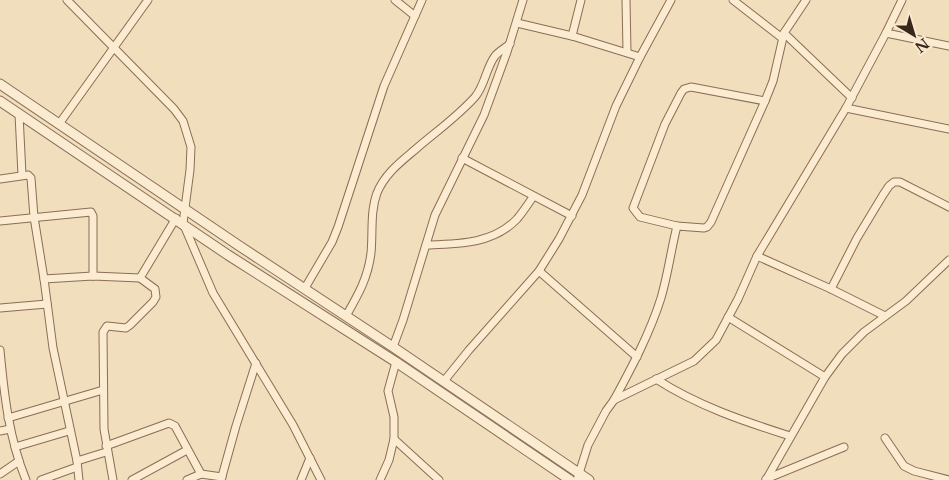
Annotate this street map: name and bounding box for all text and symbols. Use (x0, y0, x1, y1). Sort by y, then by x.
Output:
north arrow (889, 10, 939, 60)
text: N (911, 34, 933, 56)

